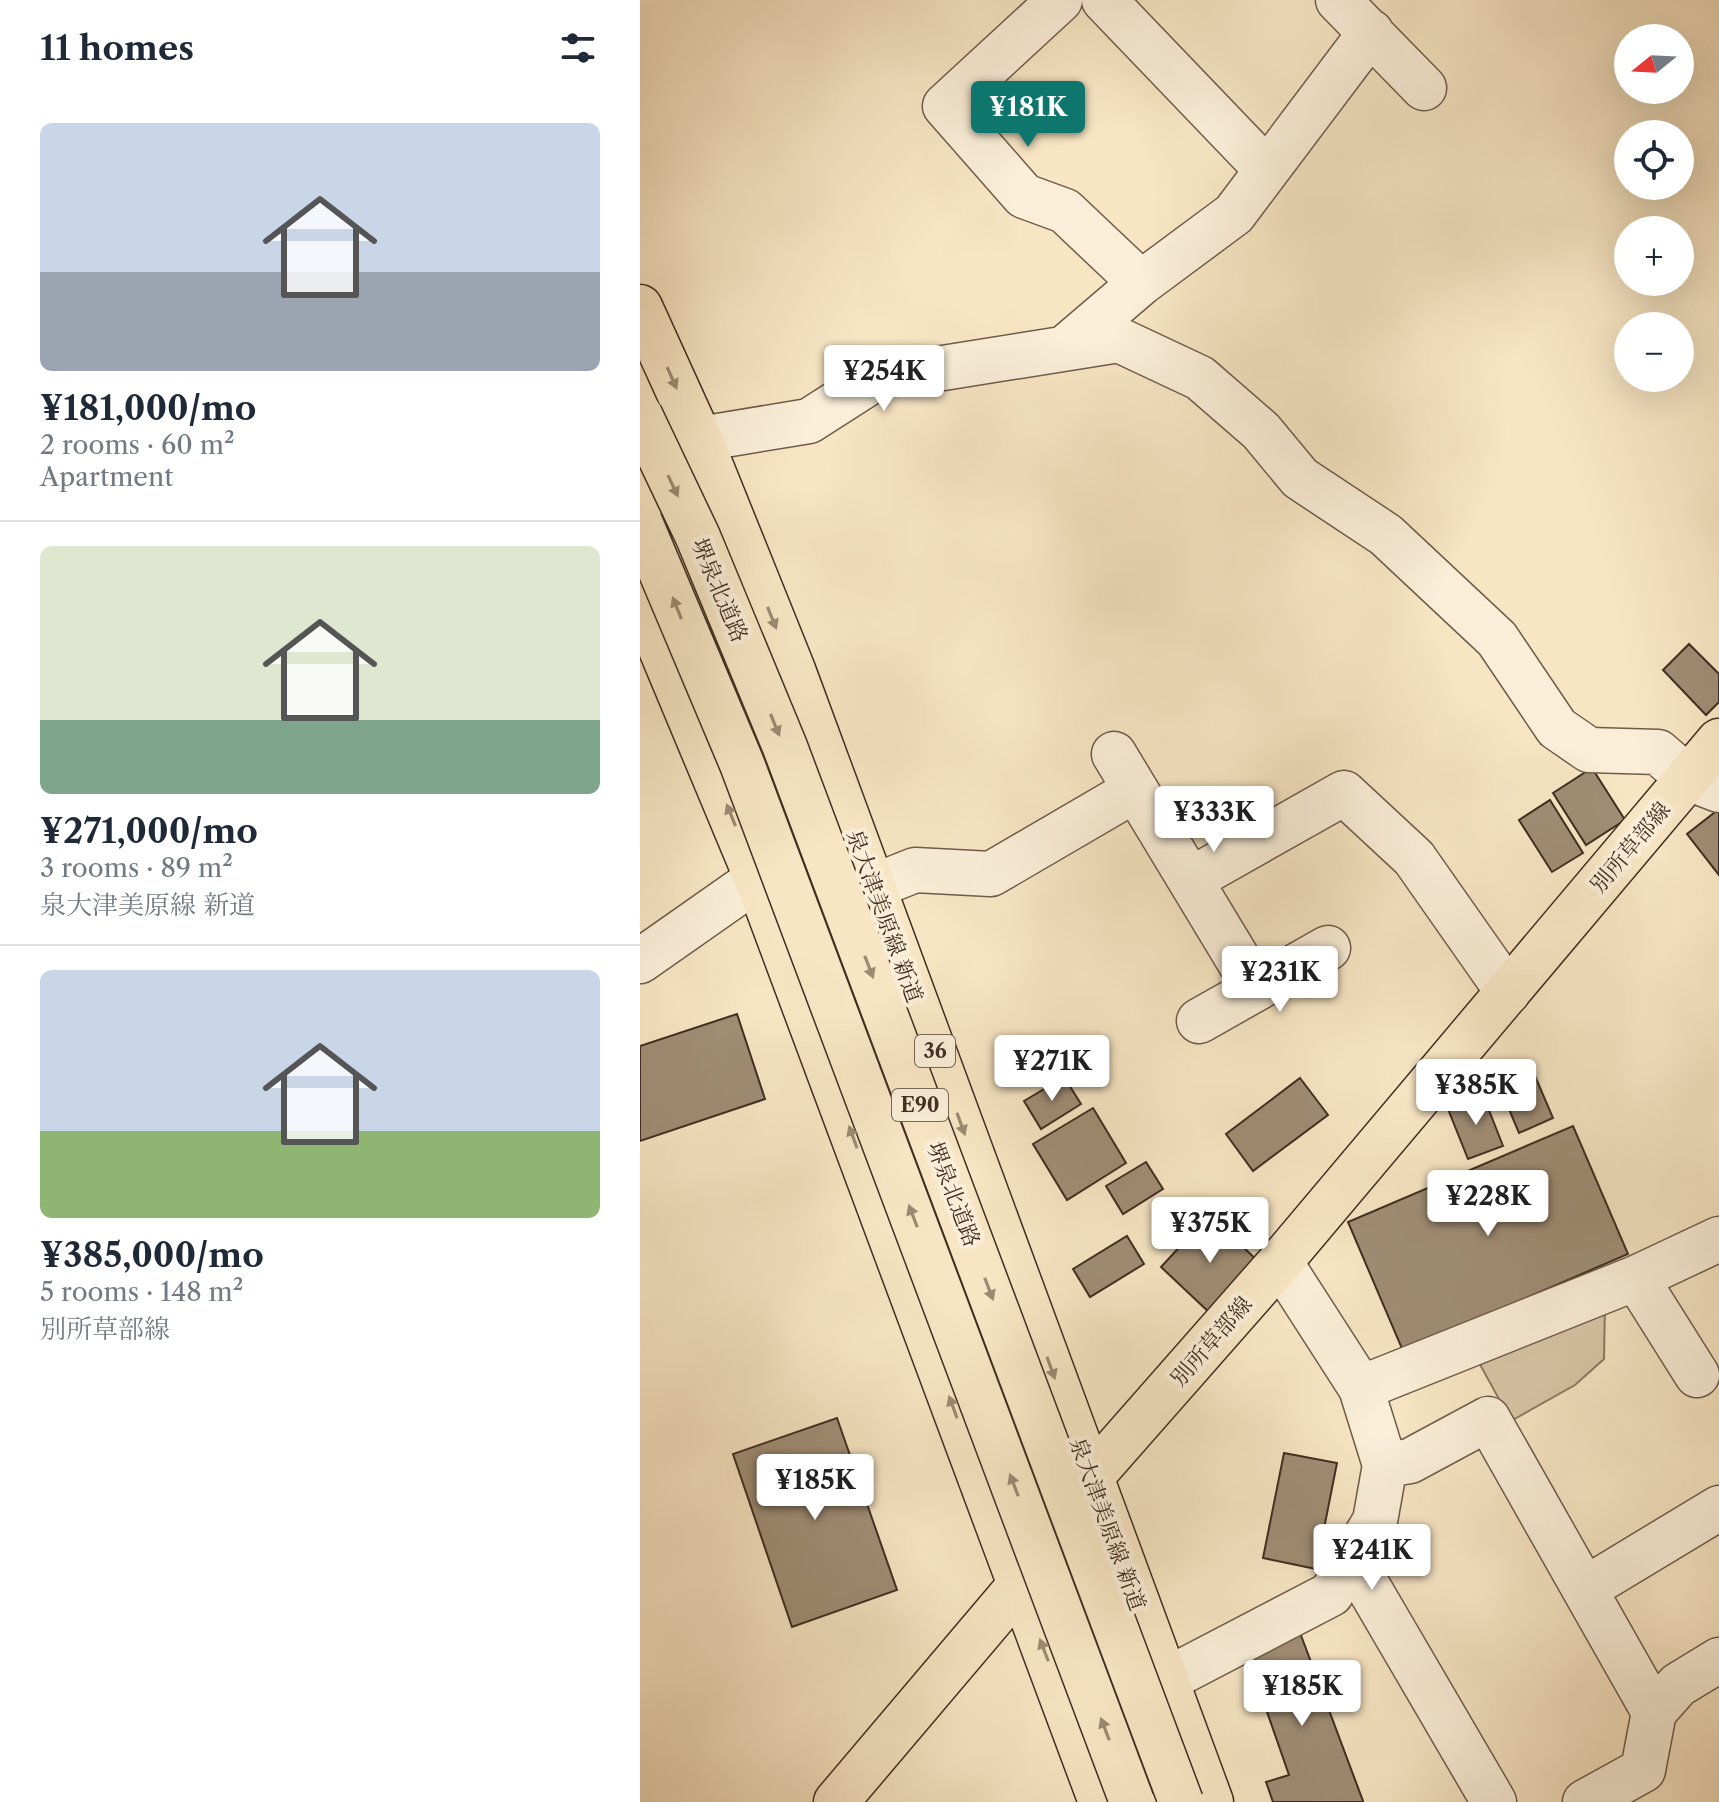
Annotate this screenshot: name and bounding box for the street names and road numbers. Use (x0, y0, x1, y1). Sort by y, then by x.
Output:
street label: 堺泉北道路 (686, 534, 753, 646)
street label: 別所草部線 (1585, 797, 1676, 898)
street label: 泉大津美原線 新道 (841, 826, 928, 1006)
road number: 36 (915, 1035, 955, 1067)
road number: E90 (892, 1089, 948, 1121)
street label: 堺泉北道路 (921, 1138, 986, 1250)
street label: 別所草部線 (1165, 1291, 1258, 1392)
street label: 泉大津美原線 新道 (1064, 1434, 1151, 1614)

